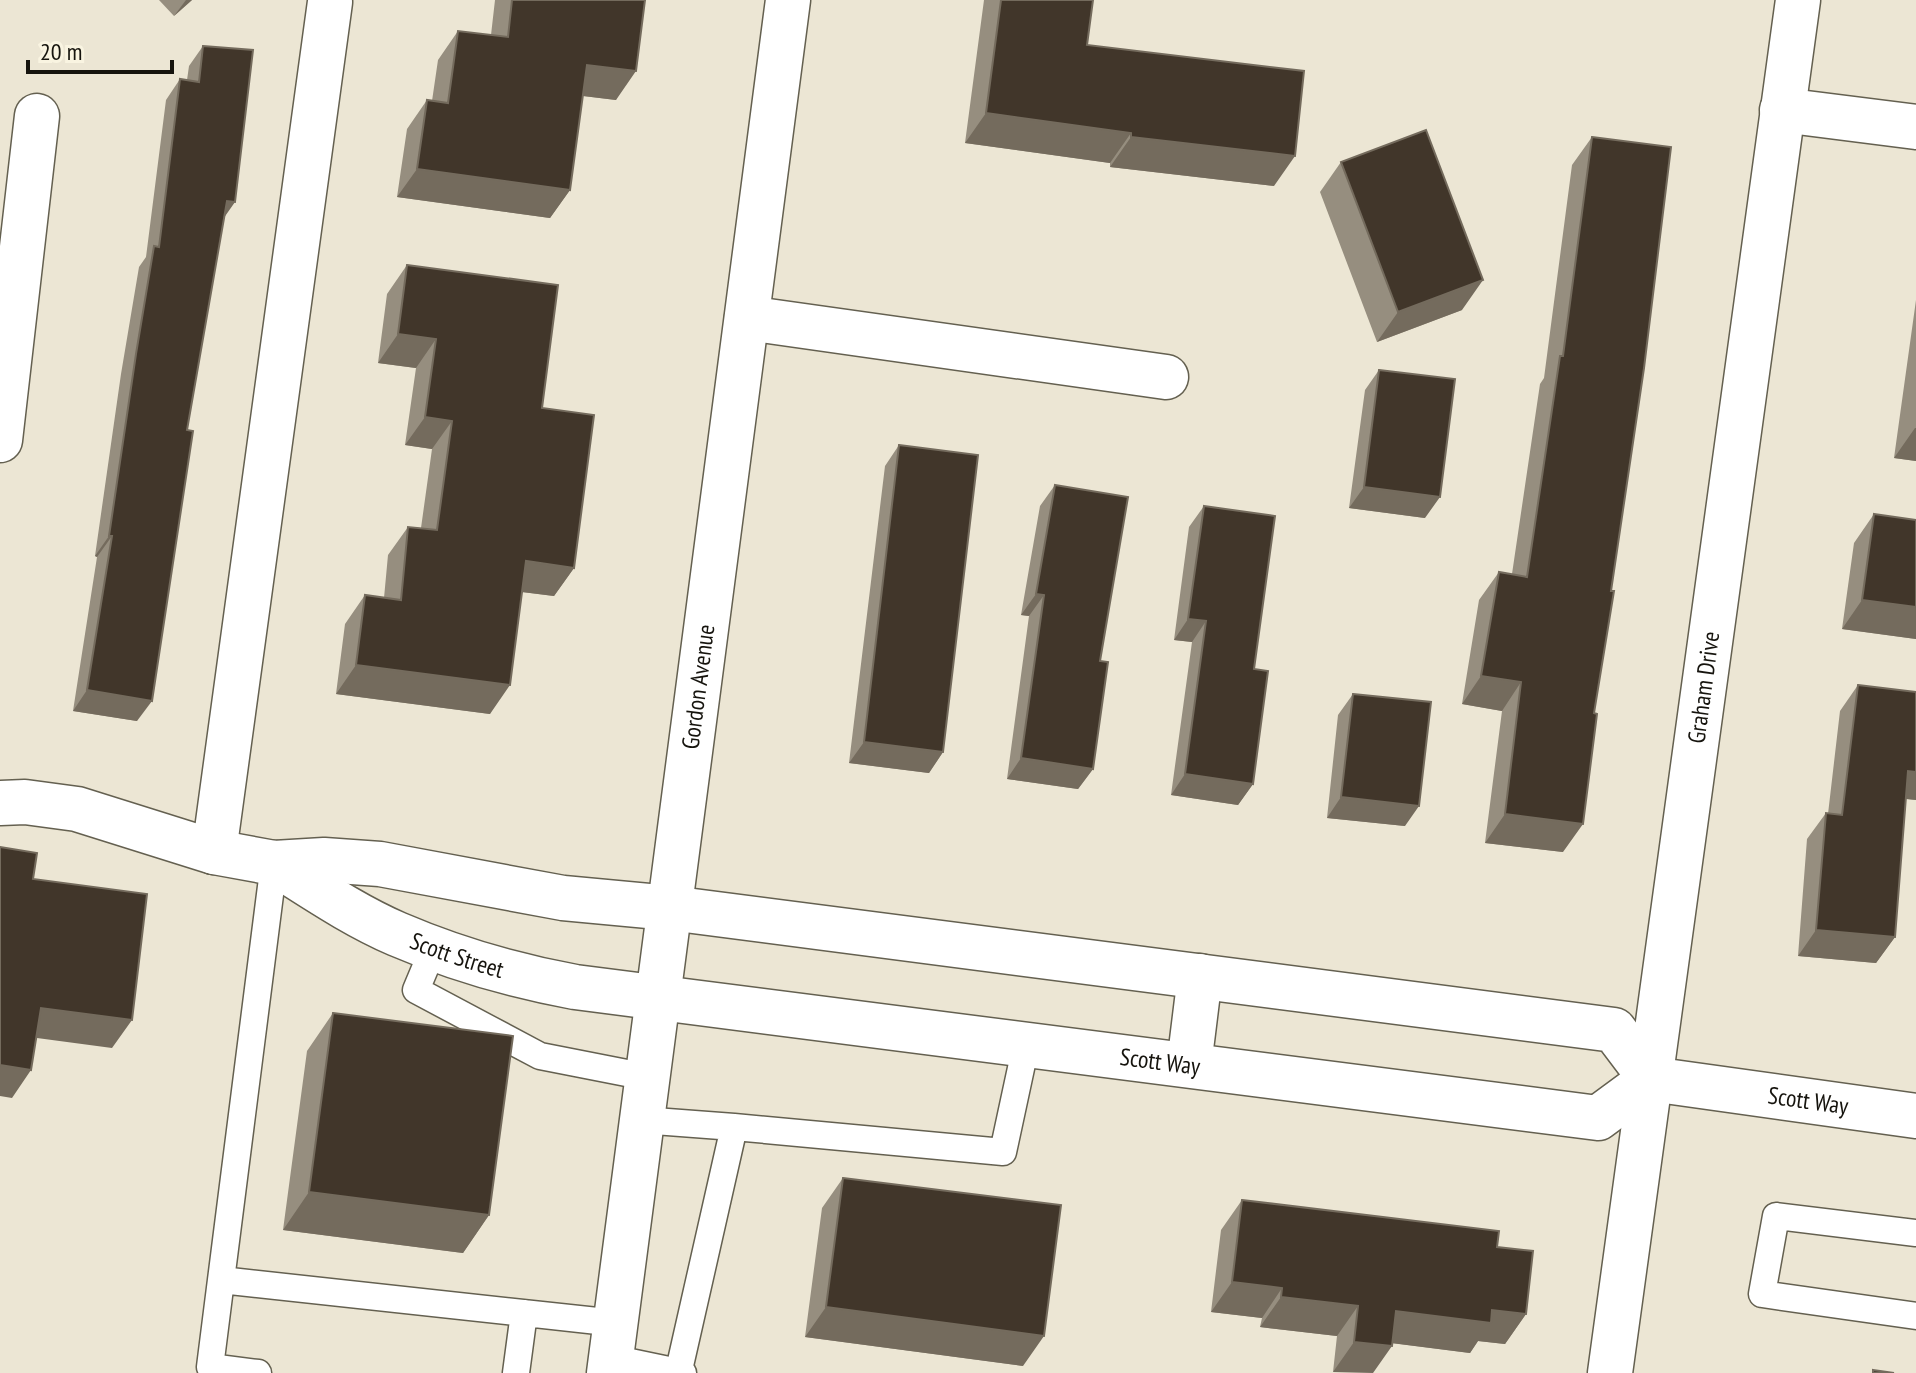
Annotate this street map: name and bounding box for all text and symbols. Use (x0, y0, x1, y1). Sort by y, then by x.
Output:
scale bar (28, 24, 172, 74)
text: 20 m (40, 36, 82, 67)
street label: Gordon Avenue (674, 623, 721, 751)
street label: Graham Drive (1680, 629, 1726, 745)
street label: Scott Street (406, 925, 508, 985)
street label: Scott Way (1118, 1041, 1202, 1082)
street label: Scott Way (1766, 1080, 1850, 1121)

